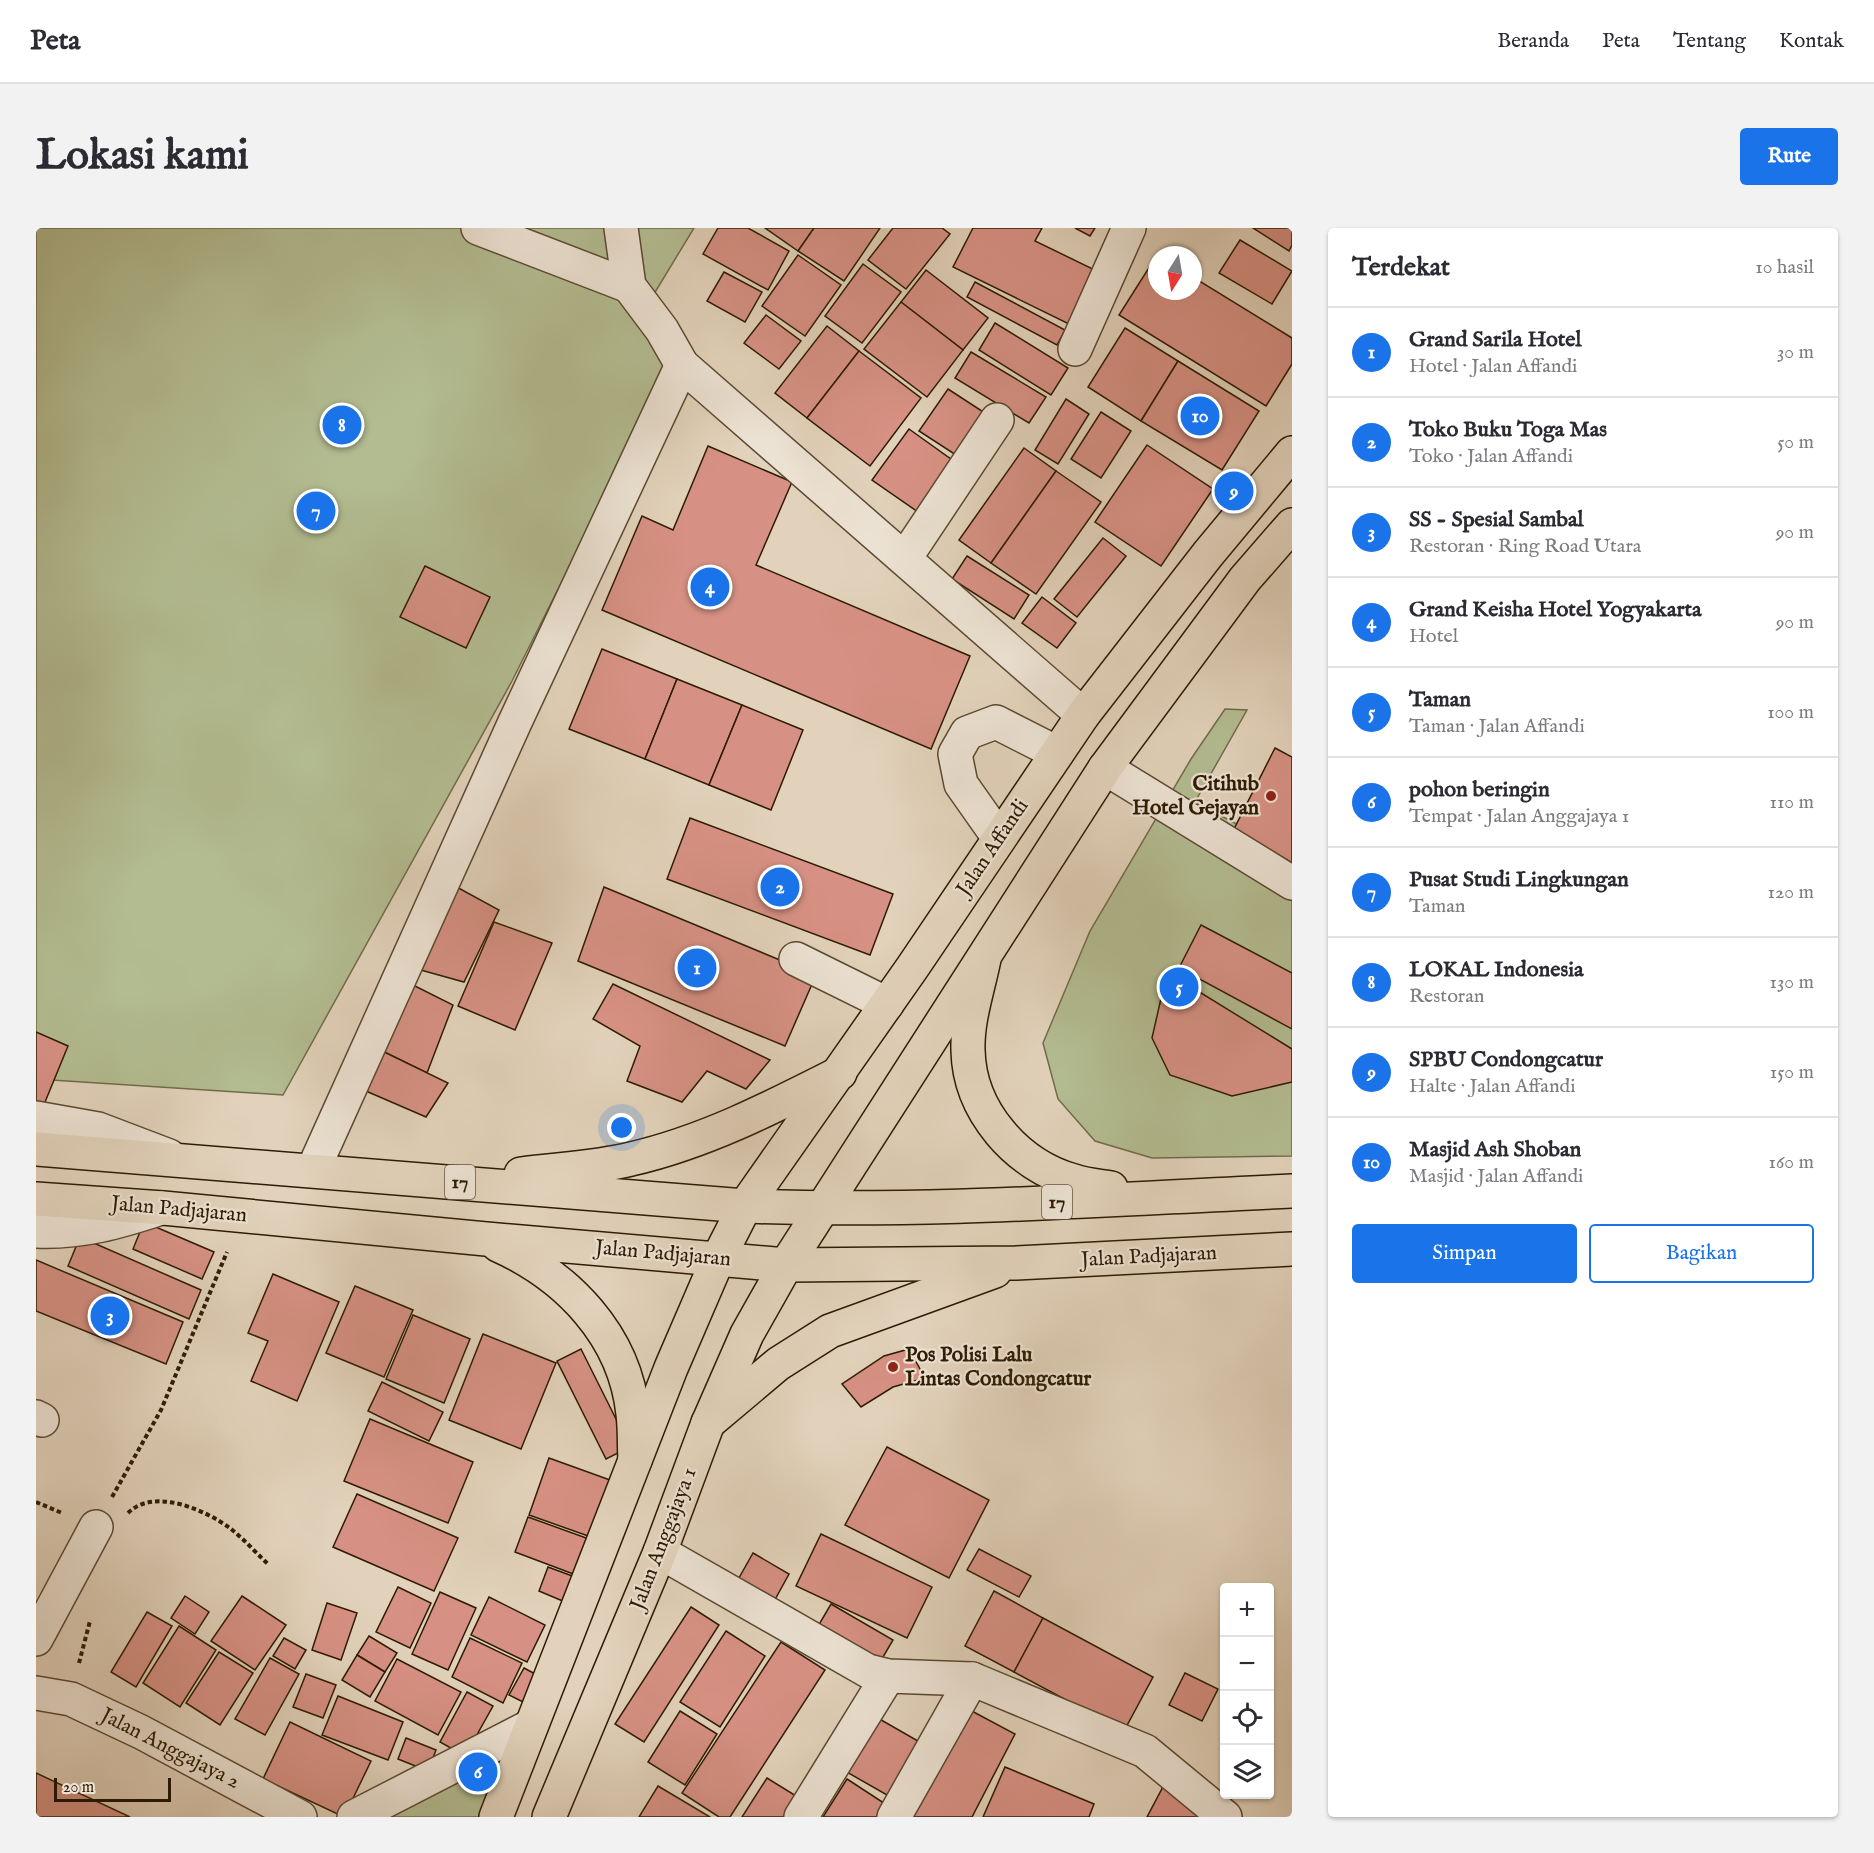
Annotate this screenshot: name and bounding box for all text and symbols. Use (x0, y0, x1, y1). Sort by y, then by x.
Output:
text: Peta (30, 24, 80, 59)
text: Beranda (1497, 28, 1569, 55)
text: Peta (1602, 28, 1640, 55)
text: Tentang (1673, 28, 1746, 55)
text: Kontak (1779, 28, 1844, 55)
button: Rute (1740, 128, 1838, 185)
text: Lokasi kami (36, 130, 249, 183)
north arrow (1148, 246, 1202, 300)
text: Terdekat (1352, 251, 1450, 284)
text: 10 hasil (1755, 255, 1814, 280)
text: Grand Sarila Hotel (1409, 326, 1582, 354)
text: 1 (1368, 340, 1375, 365)
text: 30 m (1777, 340, 1814, 365)
text: Hotel · Jalan Affandi (1409, 354, 1577, 379)
pin: 10 (1180, 394, 1220, 438)
pin: 8 (322, 402, 362, 448)
text: Toko Buku Toga Mas (1409, 416, 1607, 444)
text: 2 (1367, 430, 1376, 455)
text: 50 m (1777, 430, 1814, 455)
text: Toko · Jalan Affandi (1409, 444, 1573, 469)
pin: 9 (1214, 468, 1254, 514)
pin: 7 (296, 488, 336, 534)
text: SS - Spesial Sambal (1409, 506, 1584, 534)
text: 3 (1368, 520, 1375, 545)
text: 90 m (1776, 520, 1814, 545)
text: Restoran · Ring Road Utara (1409, 534, 1642, 559)
pin: 4 (690, 564, 730, 610)
text: Grand Keisha Hotel Yogyakarta (1409, 596, 1702, 624)
text: 4 (1367, 610, 1376, 635)
text: 90 m (1776, 610, 1814, 635)
text: Hotel (1409, 624, 1458, 649)
text: Taman (1409, 686, 1471, 714)
text: 5 (1368, 700, 1375, 725)
text: 100 m (1767, 700, 1814, 725)
text: Taman · Jalan Affandi (1409, 714, 1585, 739)
place label: Citihub Hotel Gejayan (1132, 771, 1259, 822)
text: pohon beringin (1409, 776, 1550, 804)
marker: Citihub Hotel Gejayan (1264, 789, 1278, 803)
text: 6 (1367, 790, 1376, 815)
text: 110 m (1770, 790, 1814, 815)
street label: Jalan Affandi (950, 794, 1035, 903)
text: Tempat · Jalan Anggajaya 1 (1409, 804, 1629, 829)
pin: 2 (760, 864, 800, 910)
text: Pusat Studi Lingkungan (1409, 866, 1629, 894)
text: 7 (1367, 880, 1376, 905)
text: 120 m (1768, 880, 1814, 905)
text: Taman (1409, 894, 1465, 919)
pin: 1 (678, 946, 716, 990)
text: LOKAL Indonesia (1409, 956, 1584, 984)
pin: 5 (1160, 964, 1198, 1010)
text: 8 (1368, 970, 1375, 995)
text: 130 m (1769, 970, 1814, 995)
text: Restoran (1409, 984, 1485, 1009)
text: SPBU Condongcatur (1409, 1046, 1603, 1074)
text: 9 (1367, 1060, 1376, 1085)
text: 150 m (1770, 1060, 1814, 1085)
text: Halte · Jalan Affandi (1409, 1074, 1576, 1099)
your location (607, 1113, 636, 1142)
text: Masjid Ash Shoban (1409, 1136, 1581, 1164)
text: 10 (1363, 1150, 1380, 1175)
text: 160 m (1768, 1150, 1814, 1175)
text: Masjid · Jalan Affandi (1409, 1164, 1583, 1189)
road number: 17 (445, 1165, 475, 1199)
road number: 17 (1042, 1185, 1072, 1219)
street label: Jalan Padjajaran (108, 1190, 248, 1229)
button: Simpan (1352, 1224, 1577, 1283)
button: Bagikan (1589, 1224, 1814, 1283)
street label: Jalan Padjajaran (592, 1234, 732, 1273)
street label: Jalan Padjajaran (1078, 1240, 1218, 1274)
pin: 3 (90, 1294, 130, 1338)
place label: Pos Polisi Lalu Lintas Condongcatur (905, 1342, 1092, 1393)
marker: Pos Polisi Lalu Lintas Condongcatur (886, 1360, 900, 1374)
street label: Jalan Anggajaya 1 (624, 1464, 704, 1616)
map controls (1220, 1583, 1274, 1799)
button: + (1220, 1583, 1274, 1637)
button: − (1220, 1637, 1274, 1691)
button: locate (1220, 1691, 1274, 1745)
street label: Jalan Anggajaya 2 (94, 1701, 244, 1796)
button: layers (1220, 1745, 1274, 1799)
pin: 6 (458, 1750, 498, 1794)
scale bar (54, 1775, 171, 1802)
text: 20 m (63, 1778, 94, 1798)

